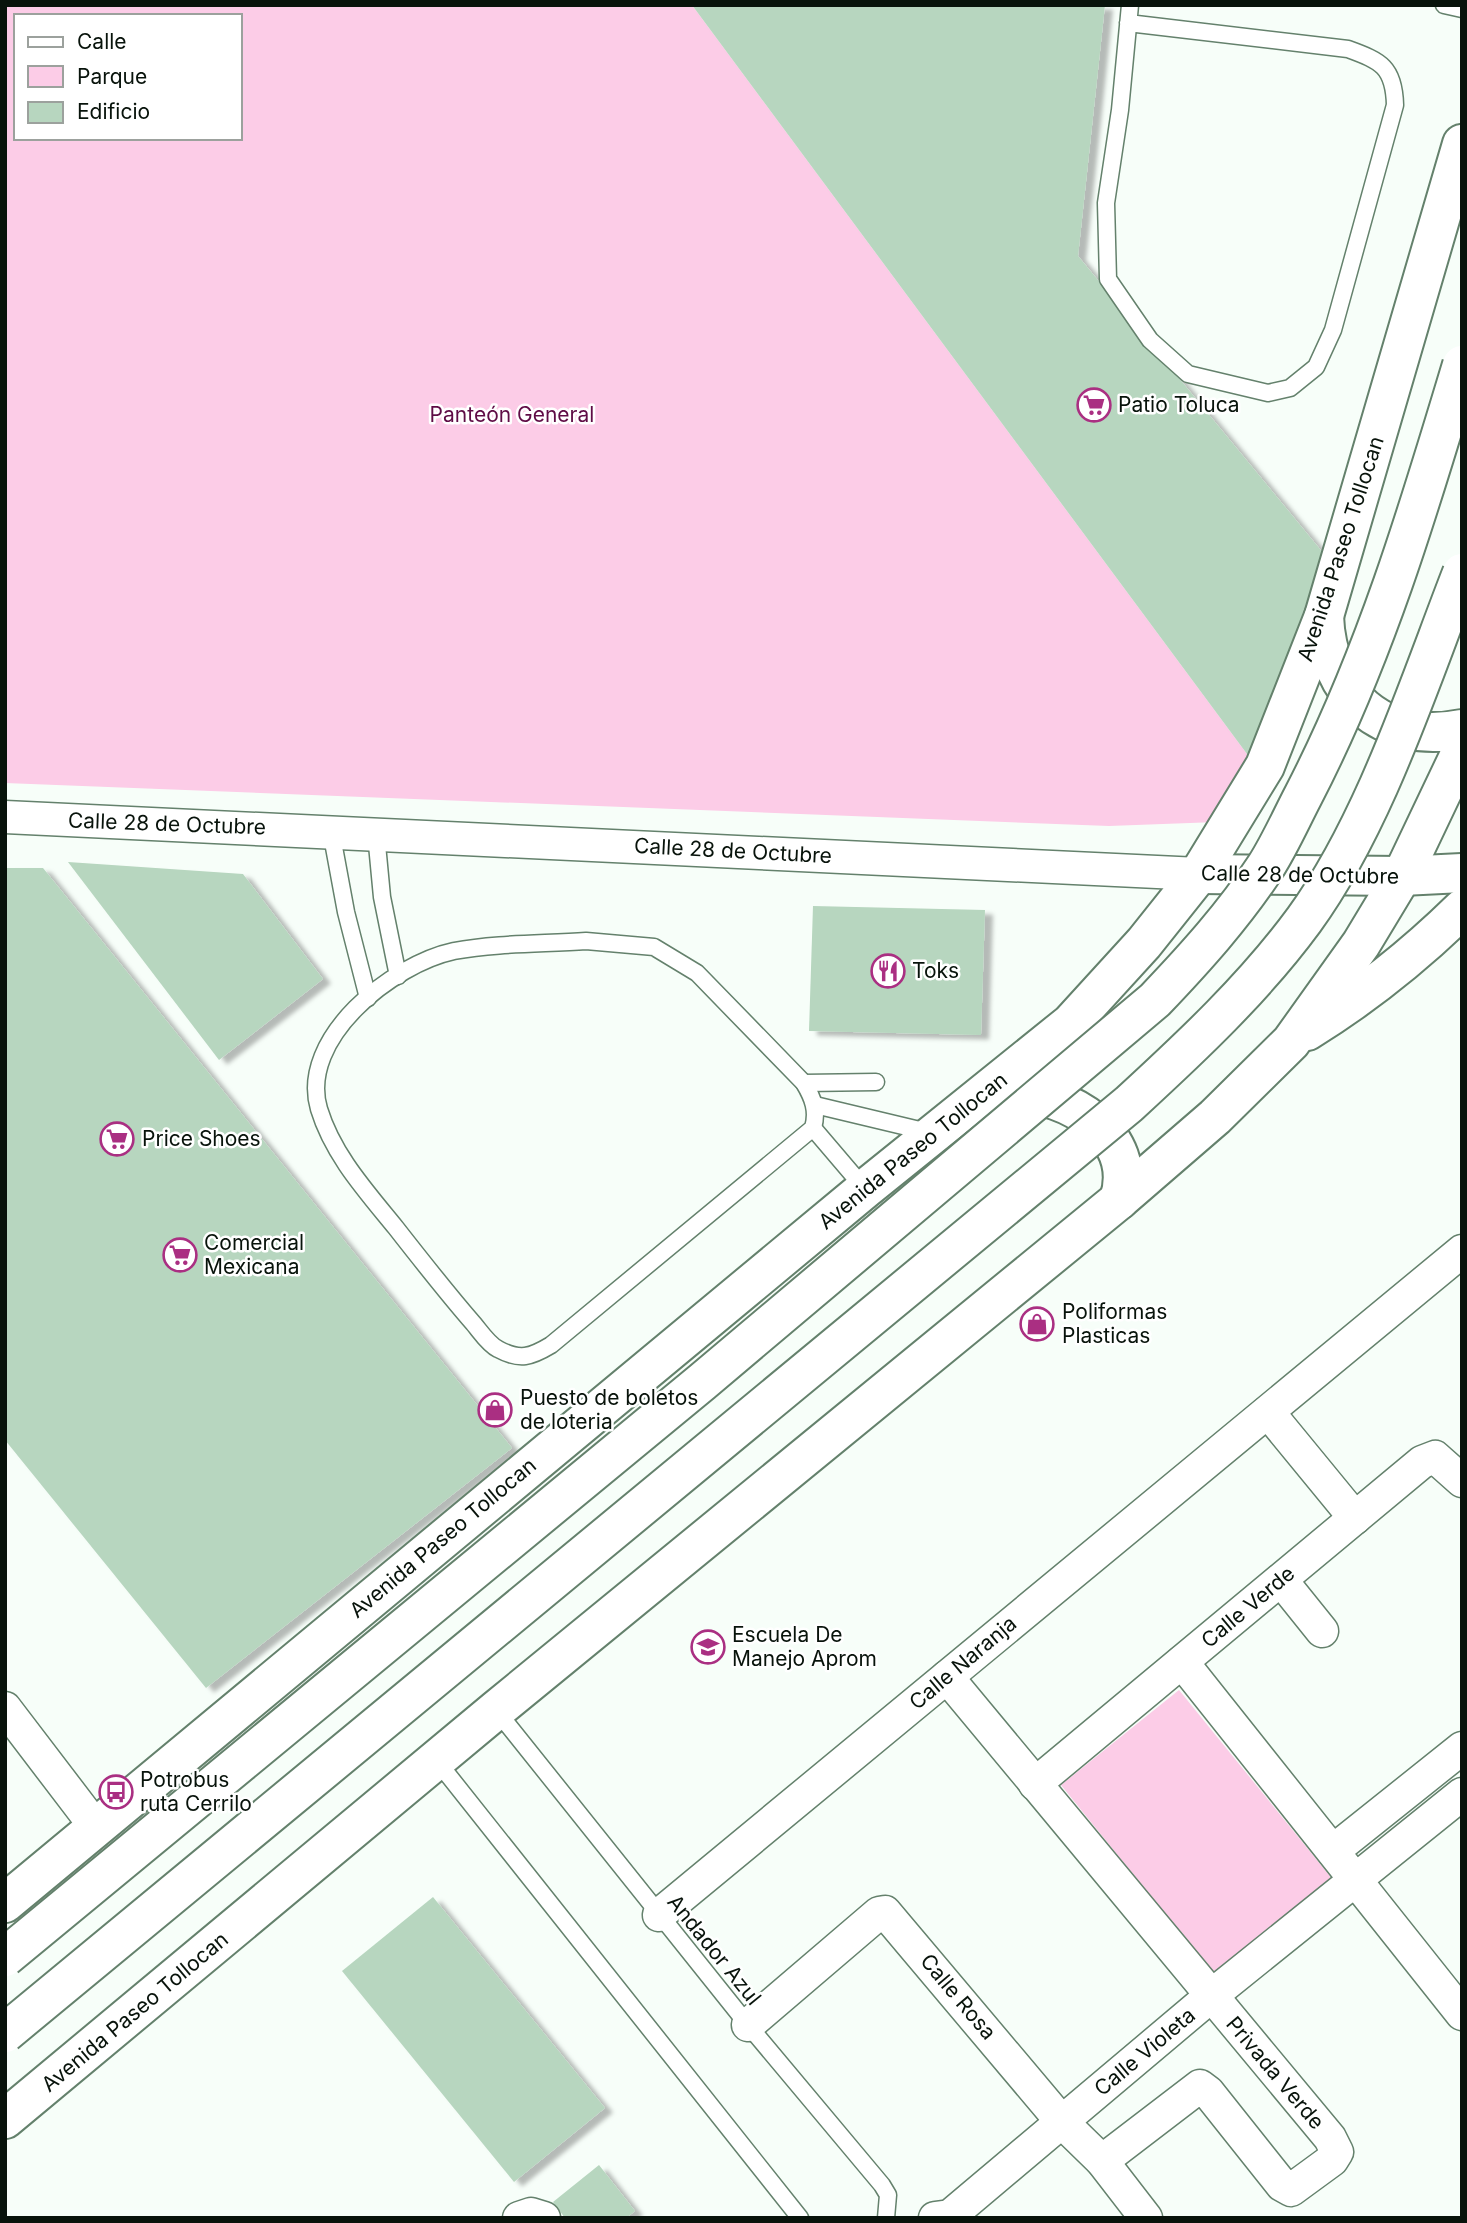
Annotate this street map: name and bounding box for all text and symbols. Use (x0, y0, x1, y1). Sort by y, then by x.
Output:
legend (14, 14, 242, 140)
text: Calle (77, 29, 127, 54)
text: Parque (77, 64, 147, 89)
text: Edificio (77, 99, 150, 124)
supermarket icon: Patio Toluca (1075, 386, 1113, 424)
place label: Patio Toluca (1118, 392, 1240, 417)
park label: Panteón General (430, 402, 594, 427)
street label: Avenida Paseo Tollocan (1292, 433, 1389, 665)
street label: Calle 28 de Octubre (68, 808, 266, 839)
street label: Calle 28 de Octubre (633, 833, 833, 868)
street label: Calle 28 de Octubre (1201, 860, 1399, 889)
restaurant icon: Toks (869, 952, 907, 990)
place label: Toks (912, 958, 959, 983)
street label: Avenida Paseo Tollocan (813, 1067, 1012, 1234)
supermarket icon: Price Shoes (98, 1120, 136, 1158)
place label: Price Shoes (142, 1126, 261, 1151)
place label: Comercial Mexicana (204, 1230, 304, 1279)
supermarket icon: Comercial Mexicana (161, 1236, 199, 1274)
place label: Poliformas Plasticas (1062, 1299, 1167, 1348)
shop icon: Poliformas Plasticas (1018, 1305, 1056, 1343)
place label: Puesto de boletos de loteria (520, 1385, 698, 1434)
shop icon: Puesto de boletos de loteria (476, 1391, 514, 1429)
street label: Avenida Paseo Tollocan (344, 1452, 541, 1623)
street label: Calle Verde (1196, 1560, 1299, 1653)
street label: Calle Naranja (904, 1611, 1021, 1715)
place label: Escuela De Manejo Aprom (732, 1622, 877, 1671)
school or university icon: Escuela De Manejo Aprom (689, 1628, 727, 1666)
place label: Potrobus ruta Cerrilo (140, 1767, 252, 1816)
bus stop icon: Potrobus ruta Cerrilo (97, 1773, 135, 1811)
street label: Andador Azul (662, 1890, 766, 2010)
street label: Avenida Paseo Tollocan (36, 1926, 233, 2097)
street label: Calle Rosa (915, 1949, 1001, 2045)
street label: Calle Violeta (1089, 2002, 1200, 2101)
street label: Privada Verde (1221, 2011, 1330, 2134)

